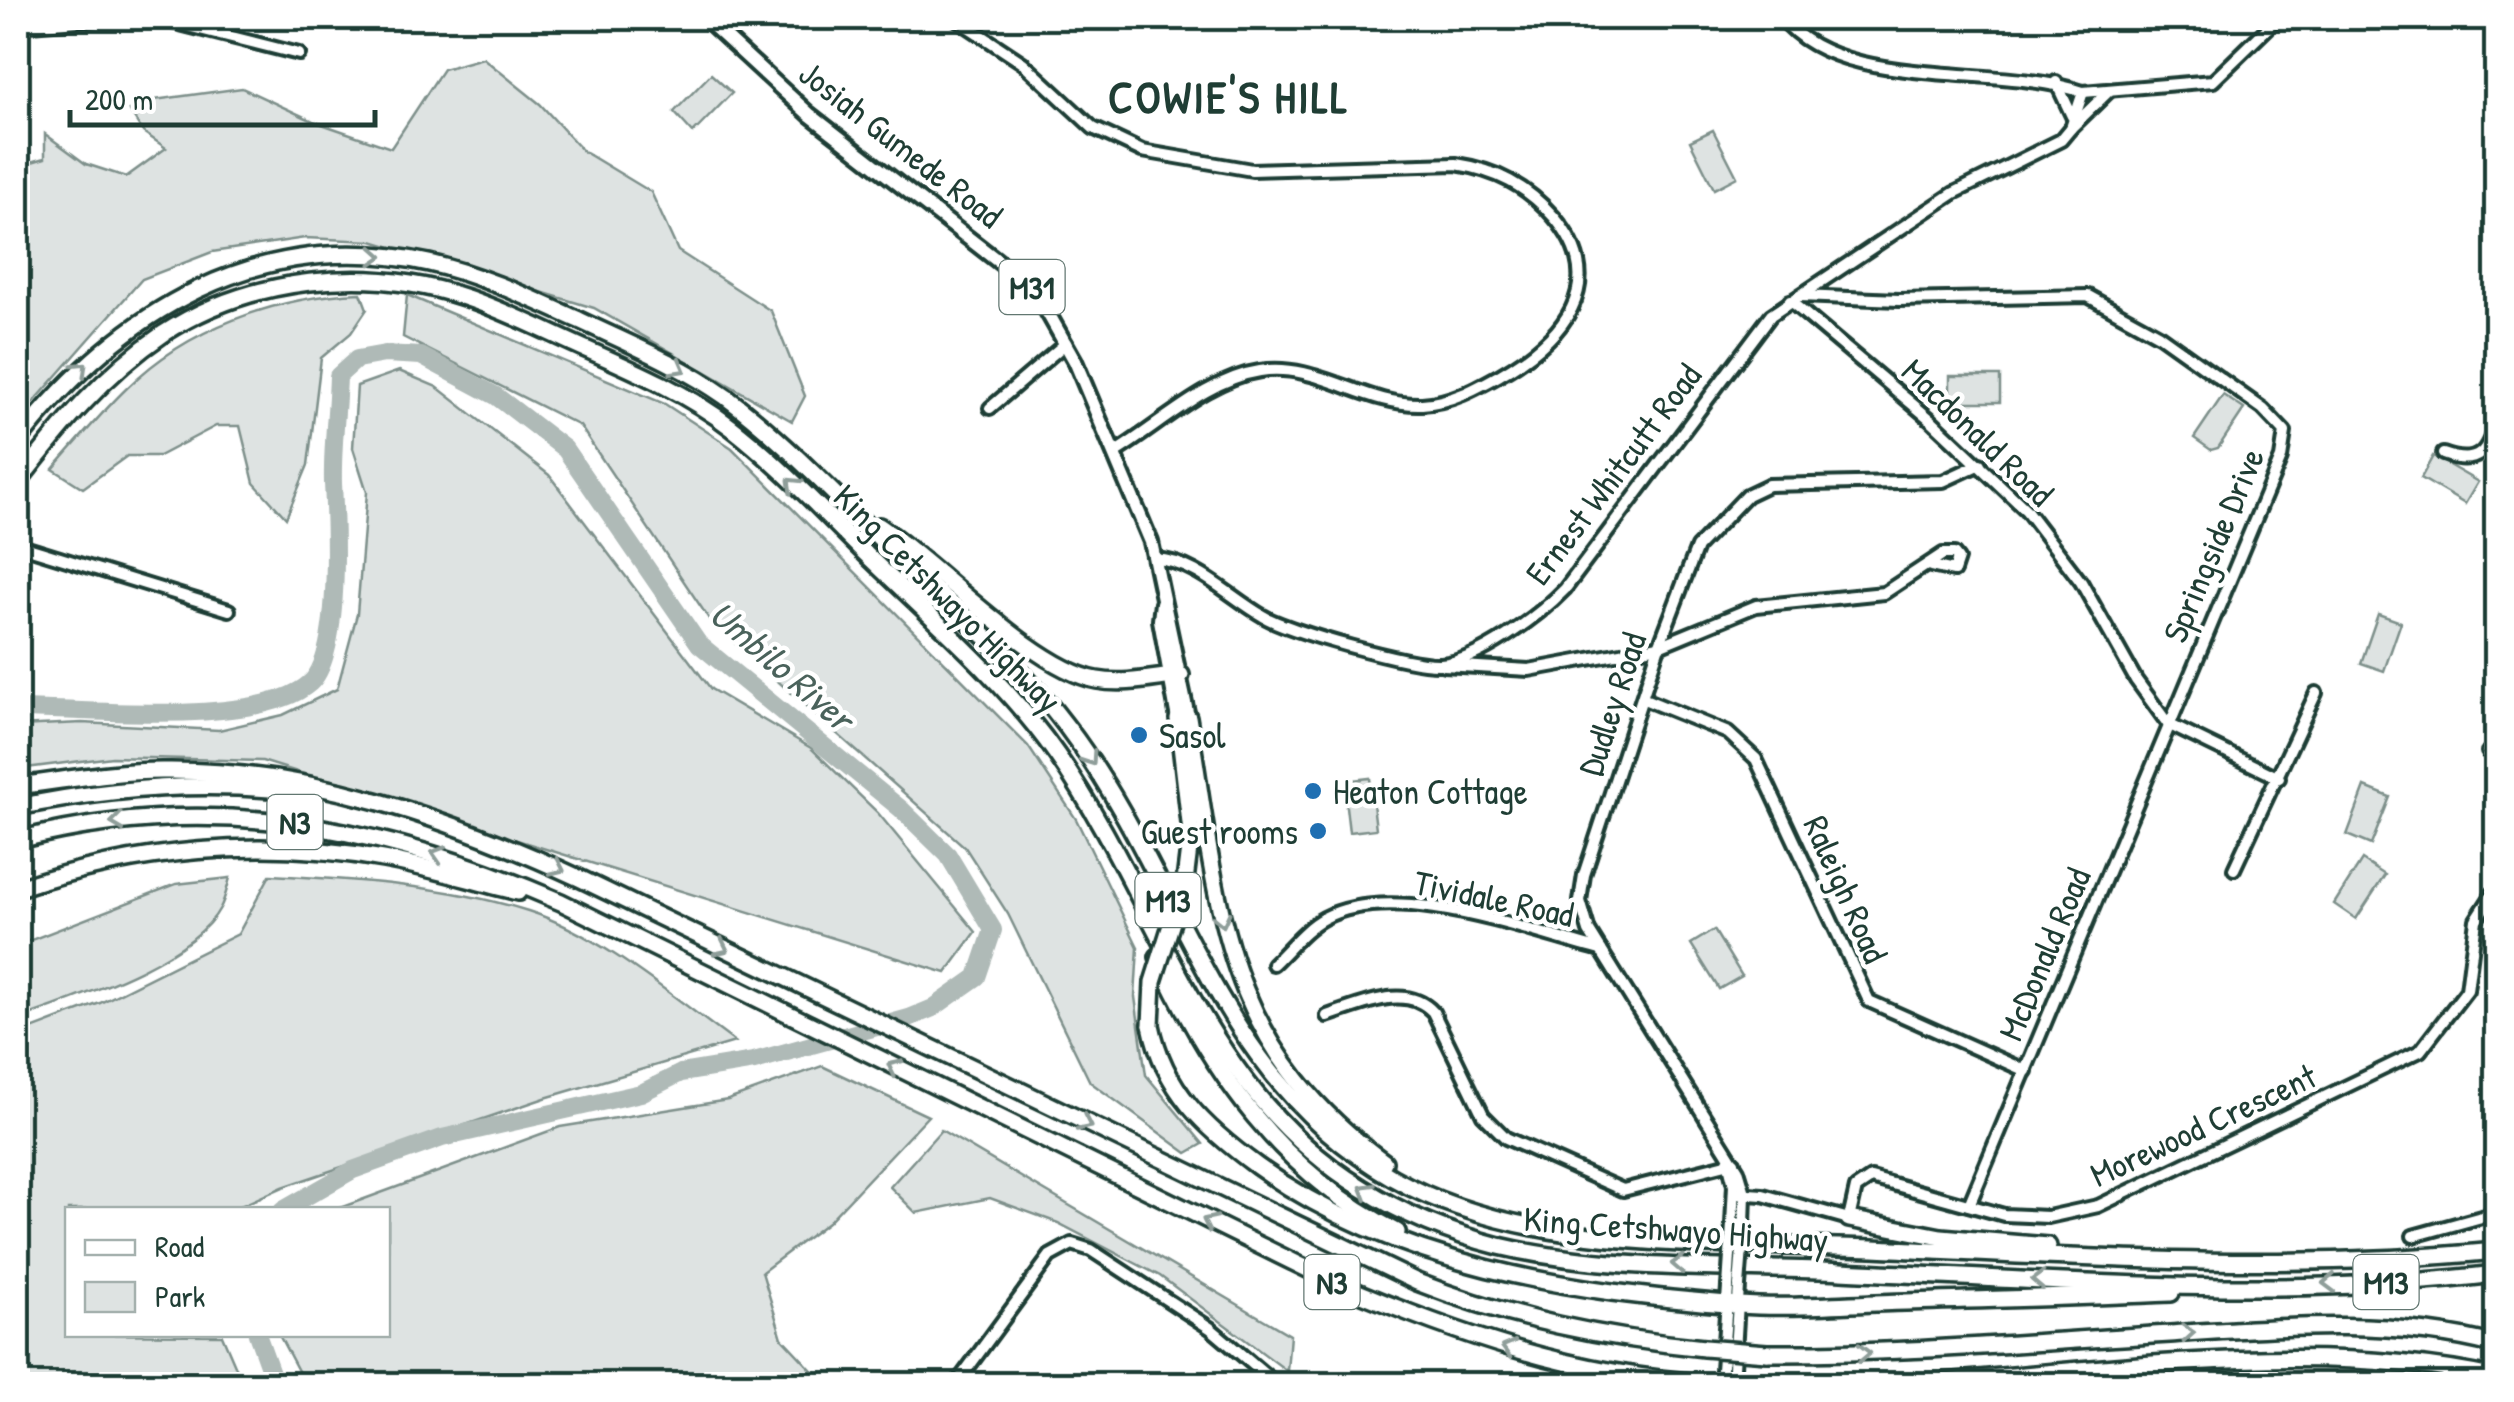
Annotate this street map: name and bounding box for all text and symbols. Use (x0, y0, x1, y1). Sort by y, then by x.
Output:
street label: Josiah Gumede Road (789, 50, 1013, 238)
scale bar (70, 65, 375, 127)
district label: COWIE'S HILL (1108, 66, 1350, 127)
text: 200 m (85, 79, 153, 119)
one-way arrow (369, 245, 385, 266)
road number: M31 (1000, 260, 1064, 314)
street label: Macdonald Road (1892, 348, 2064, 516)
street label: Ernest Whitcutt Road (1514, 354, 1712, 594)
one-way arrow (668, 356, 686, 376)
one-way arrow (70, 362, 88, 380)
street label: Springside Drive (2151, 441, 2275, 649)
street label: King Cetshwayo Highway (824, 474, 1072, 722)
one-way arrow (787, 477, 805, 495)
water label: Umbilo River (699, 588, 869, 745)
street label: Dudley Road (1567, 626, 1657, 782)
place label: Sasol (1159, 712, 1226, 759)
marker: Sasol (1128, 724, 1150, 746)
one-way arrow (1078, 748, 1096, 767)
place label: Heaton Cottage (1333, 768, 1528, 815)
marker: Heaton Cottage (1302, 780, 1324, 802)
road number: N3 (268, 795, 322, 849)
place label: Guest rooms (1141, 808, 1298, 855)
street label: Raleigh Road (1793, 808, 1899, 970)
one-way arrow (109, 811, 125, 832)
marker: Guest rooms (1307, 820, 1329, 842)
one-way arrow (430, 845, 447, 866)
one-way arrow (548, 856, 566, 876)
street label: Tividale Road (1410, 858, 1578, 938)
street label: McDonald Road (1987, 861, 2101, 1047)
road number: M13 (1136, 873, 1200, 927)
one-way arrow (1210, 911, 1231, 928)
one-way arrow (711, 935, 729, 955)
street label: Morewood Crescent (2083, 1052, 2324, 1198)
one-way arrow (886, 1060, 904, 1080)
one-way arrow (1075, 1112, 1093, 1132)
one-way arrow (1359, 1183, 1377, 1202)
street label: King Cetshwayo Highway (1522, 1195, 1830, 1263)
legend (65, 1207, 390, 1337)
one-way arrow (1201, 1214, 1219, 1234)
text: Road (155, 1226, 204, 1266)
one-way arrow (1669, 1253, 1685, 1274)
road number: N3 (1304, 1255, 1360, 1309)
road number: M13 (2354, 1255, 2418, 1309)
one-way arrow (2029, 1270, 2045, 1291)
one-way arrow (2321, 1273, 2337, 1294)
text: Park (155, 1276, 205, 1316)
one-way arrow (2181, 1323, 2197, 1344)
one-way arrow (1500, 1339, 1517, 1360)
one-way arrow (1857, 1342, 1873, 1363)

